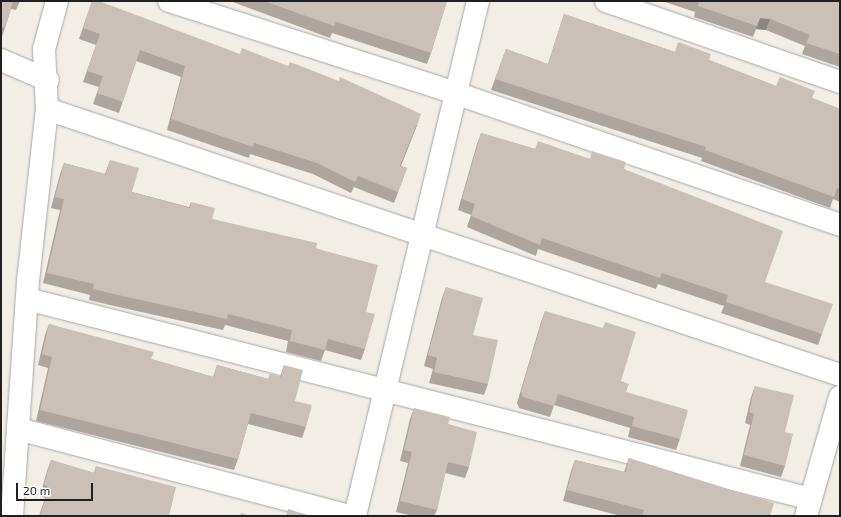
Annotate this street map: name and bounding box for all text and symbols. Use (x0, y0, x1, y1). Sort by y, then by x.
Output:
scale bar (18, 475, 95, 501)
text: 20 m (23, 483, 50, 497)

